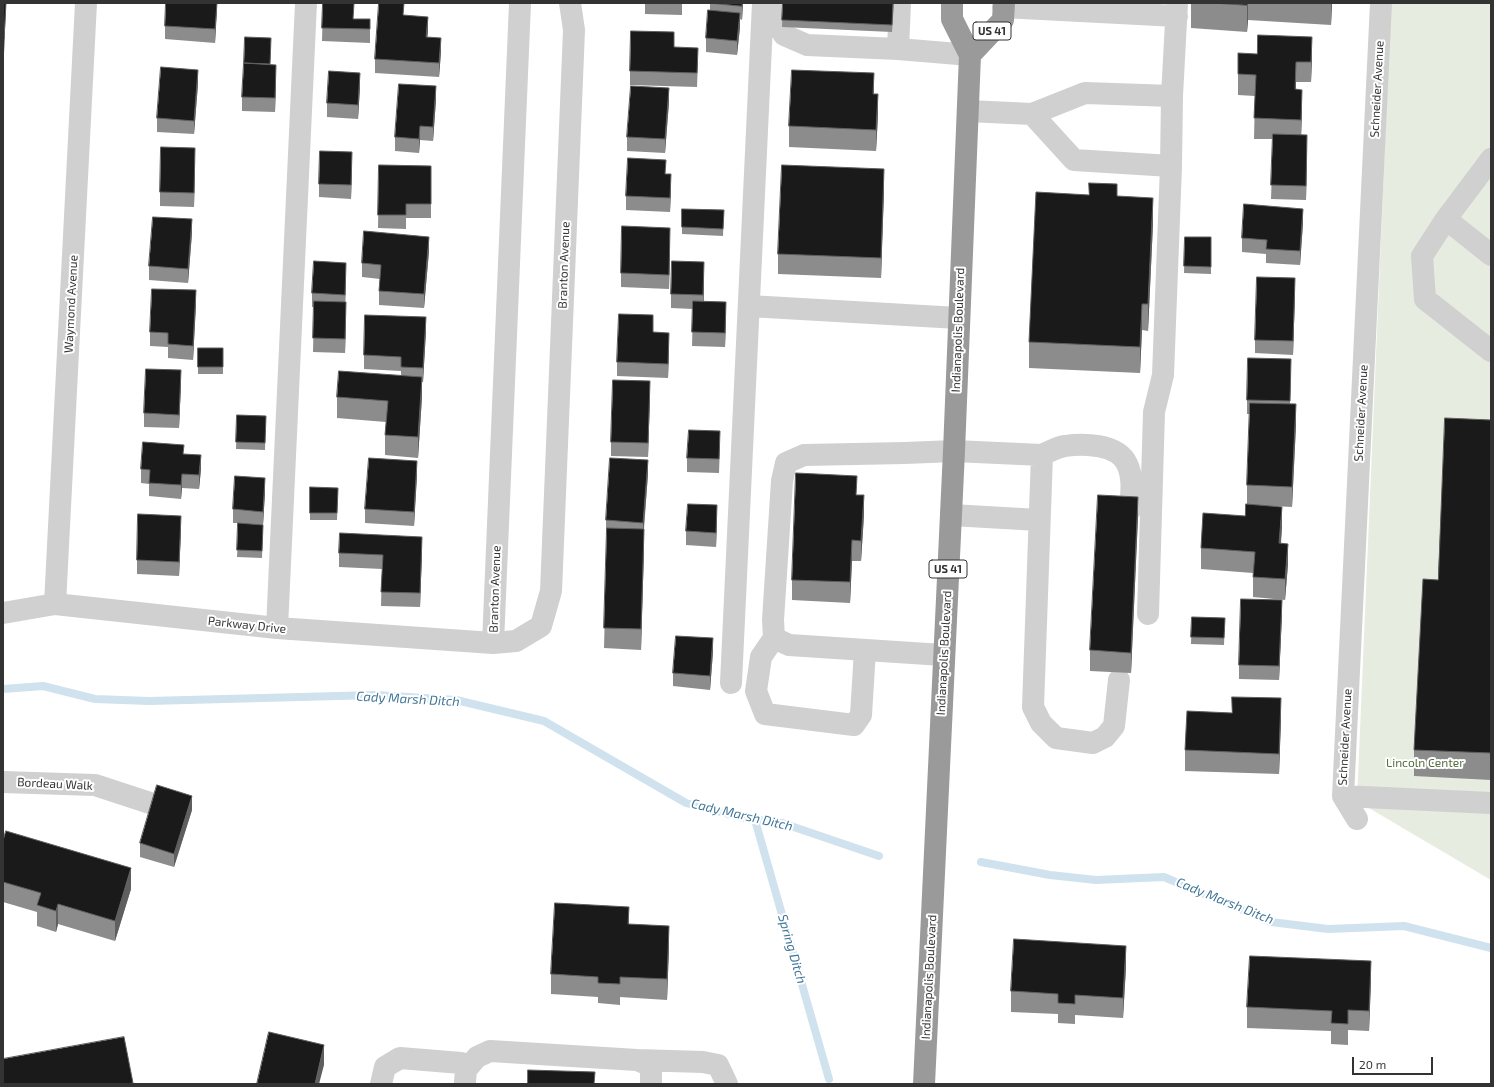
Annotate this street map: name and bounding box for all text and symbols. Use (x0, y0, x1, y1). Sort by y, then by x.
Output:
road number: US 41 (973, 22, 1011, 40)
street label: Schneider Avenue (1367, 40, 1387, 138)
street label: Branton Avenue (555, 221, 573, 309)
street label: Waymond Avenue (61, 255, 81, 353)
street label: Indianapolis Boulevard (949, 267, 967, 393)
street label: Schneider Avenue (1351, 364, 1371, 462)
street label: Branton Avenue (486, 545, 504, 633)
road number: US 41 (929, 560, 967, 578)
street label: Indianapolis Boulevard (934, 590, 954, 716)
street label: Parkway Drive (207, 614, 287, 636)
water label: Cady Marsh Ditch (356, 688, 460, 710)
street label: Schneider Avenue (1335, 688, 1355, 786)
park label: Lincoln Center (1386, 756, 1464, 770)
street label: Bordeau Walk (17, 775, 93, 793)
water label: Cady Marsh Ditch (690, 796, 794, 834)
water label: Cady Marsh Ditch (1174, 874, 1276, 928)
water label: Spring Ditch (775, 912, 809, 986)
street label: Indianapolis Boulevard (919, 914, 939, 1040)
scale bar (1354, 1049, 1435, 1075)
text: 20 m (1359, 1057, 1386, 1071)

